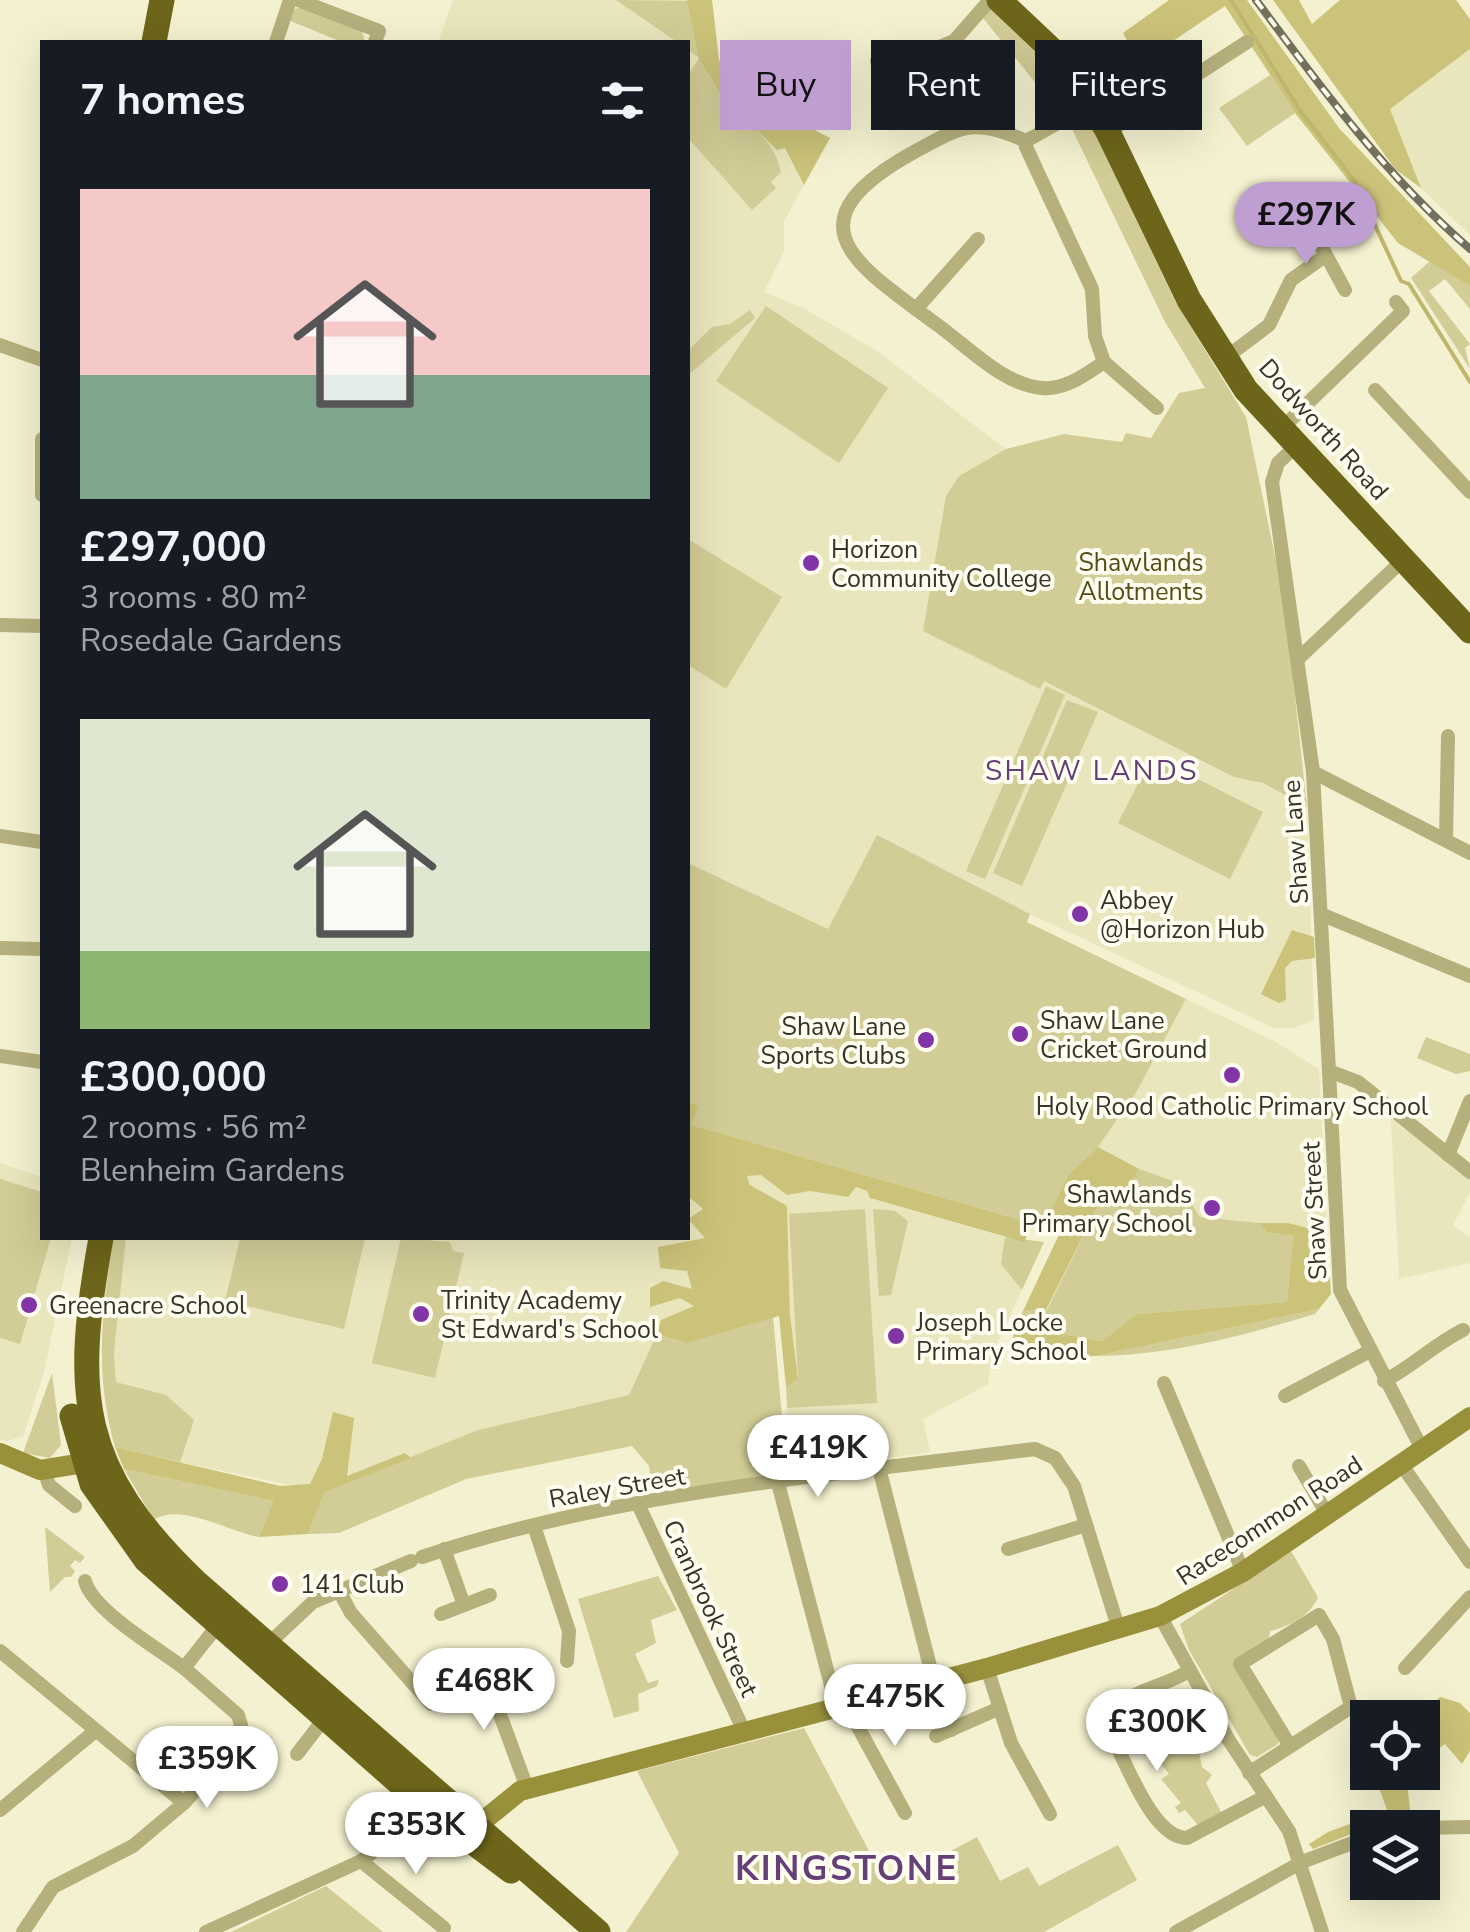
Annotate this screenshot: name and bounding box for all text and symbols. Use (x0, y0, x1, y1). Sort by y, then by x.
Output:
chip: Buy (720, 40, 851, 130)
chip: Rent (871, 40, 1015, 130)
chip: Filters (1035, 40, 1202, 130)
text: 7 homes (80, 72, 245, 129)
icon: filters (595, 73, 650, 128)
pin: £297K (1236, 182, 1376, 267)
text: £297K (1257, 193, 1355, 236)
icon: home (275, 254, 455, 434)
street label: Dodworth Road (1251, 352, 1396, 508)
text: £297,000 (80, 519, 267, 576)
place label: Horizon Community College (831, 533, 1052, 596)
park label: Shawlands Allotments (1078, 546, 1204, 609)
marker: Horizon Community College (800, 552, 822, 574)
text: 3 rooms · 80 m² (80, 576, 307, 619)
text: Rosedale Gardens (80, 619, 342, 662)
district label: SHAW LANDS (985, 752, 1199, 790)
street label: Shaw Lane (1275, 779, 1317, 905)
icon: home (275, 784, 455, 964)
place label: Abbey @Horizon Hub (1100, 884, 1265, 947)
marker: Abbey @Horizon Hub (1069, 903, 1091, 925)
place label: Shaw Lane Cricket Ground (1040, 1004, 1207, 1067)
place label: Shaw Lane Sports Clubs (760, 1010, 906, 1073)
marker: Shaw Lane Cricket Ground (1009, 1023, 1031, 1045)
marker: Shaw Lane Sports Clubs (915, 1029, 937, 1051)
text: £300,000 (80, 1049, 267, 1106)
marker: Holy Rood Catholic Primary School (1221, 1064, 1243, 1086)
place label: Holy Rood Catholic Primary School (1036, 1090, 1429, 1124)
text: 2 rooms · 56 m² (80, 1106, 307, 1149)
street label: Shaw Street (1294, 1141, 1336, 1281)
text: Blenheim Gardens (80, 1149, 345, 1192)
place label: Shawlands Primary School (1022, 1178, 1193, 1241)
marker: Shawlands Primary School (1201, 1197, 1223, 1219)
place label: Trinity Academy St Edward's School (441, 1284, 659, 1347)
place label: Greenacre School (49, 1289, 247, 1323)
marker: Greenacre School (18, 1294, 40, 1316)
marker: Trinity Academy St Edward's School (410, 1303, 432, 1325)
place label: Joseph Locke Primary School (915, 1306, 1087, 1369)
marker: Joseph Locke Primary School (885, 1325, 907, 1347)
pin: £419K (748, 1415, 888, 1500)
text: £419K (769, 1426, 867, 1469)
street label: Racecommon Road (1170, 1448, 1369, 1594)
street label: Raley Street (546, 1459, 688, 1517)
street label: Cranbrook Street (654, 1515, 766, 1703)
place label: 141 Club (300, 1568, 404, 1602)
marker: 141 Club (269, 1573, 291, 1595)
pin: £468K (414, 1648, 554, 1733)
text: £468K (435, 1659, 533, 1702)
pin: £475K (825, 1664, 965, 1749)
text: £475K (846, 1675, 944, 1718)
pin: £300K (1087, 1689, 1227, 1774)
text: £300K (1108, 1700, 1206, 1743)
map controls (1350, 1700, 1440, 1900)
button: locate (1350, 1700, 1440, 1790)
pin: £359K (137, 1726, 277, 1811)
text: £359K (158, 1737, 256, 1780)
pin: £353K (346, 1792, 486, 1877)
text: £353K (367, 1803, 465, 1846)
button: layers (1350, 1810, 1440, 1900)
district label: KINGSTONE (735, 1845, 959, 1892)

